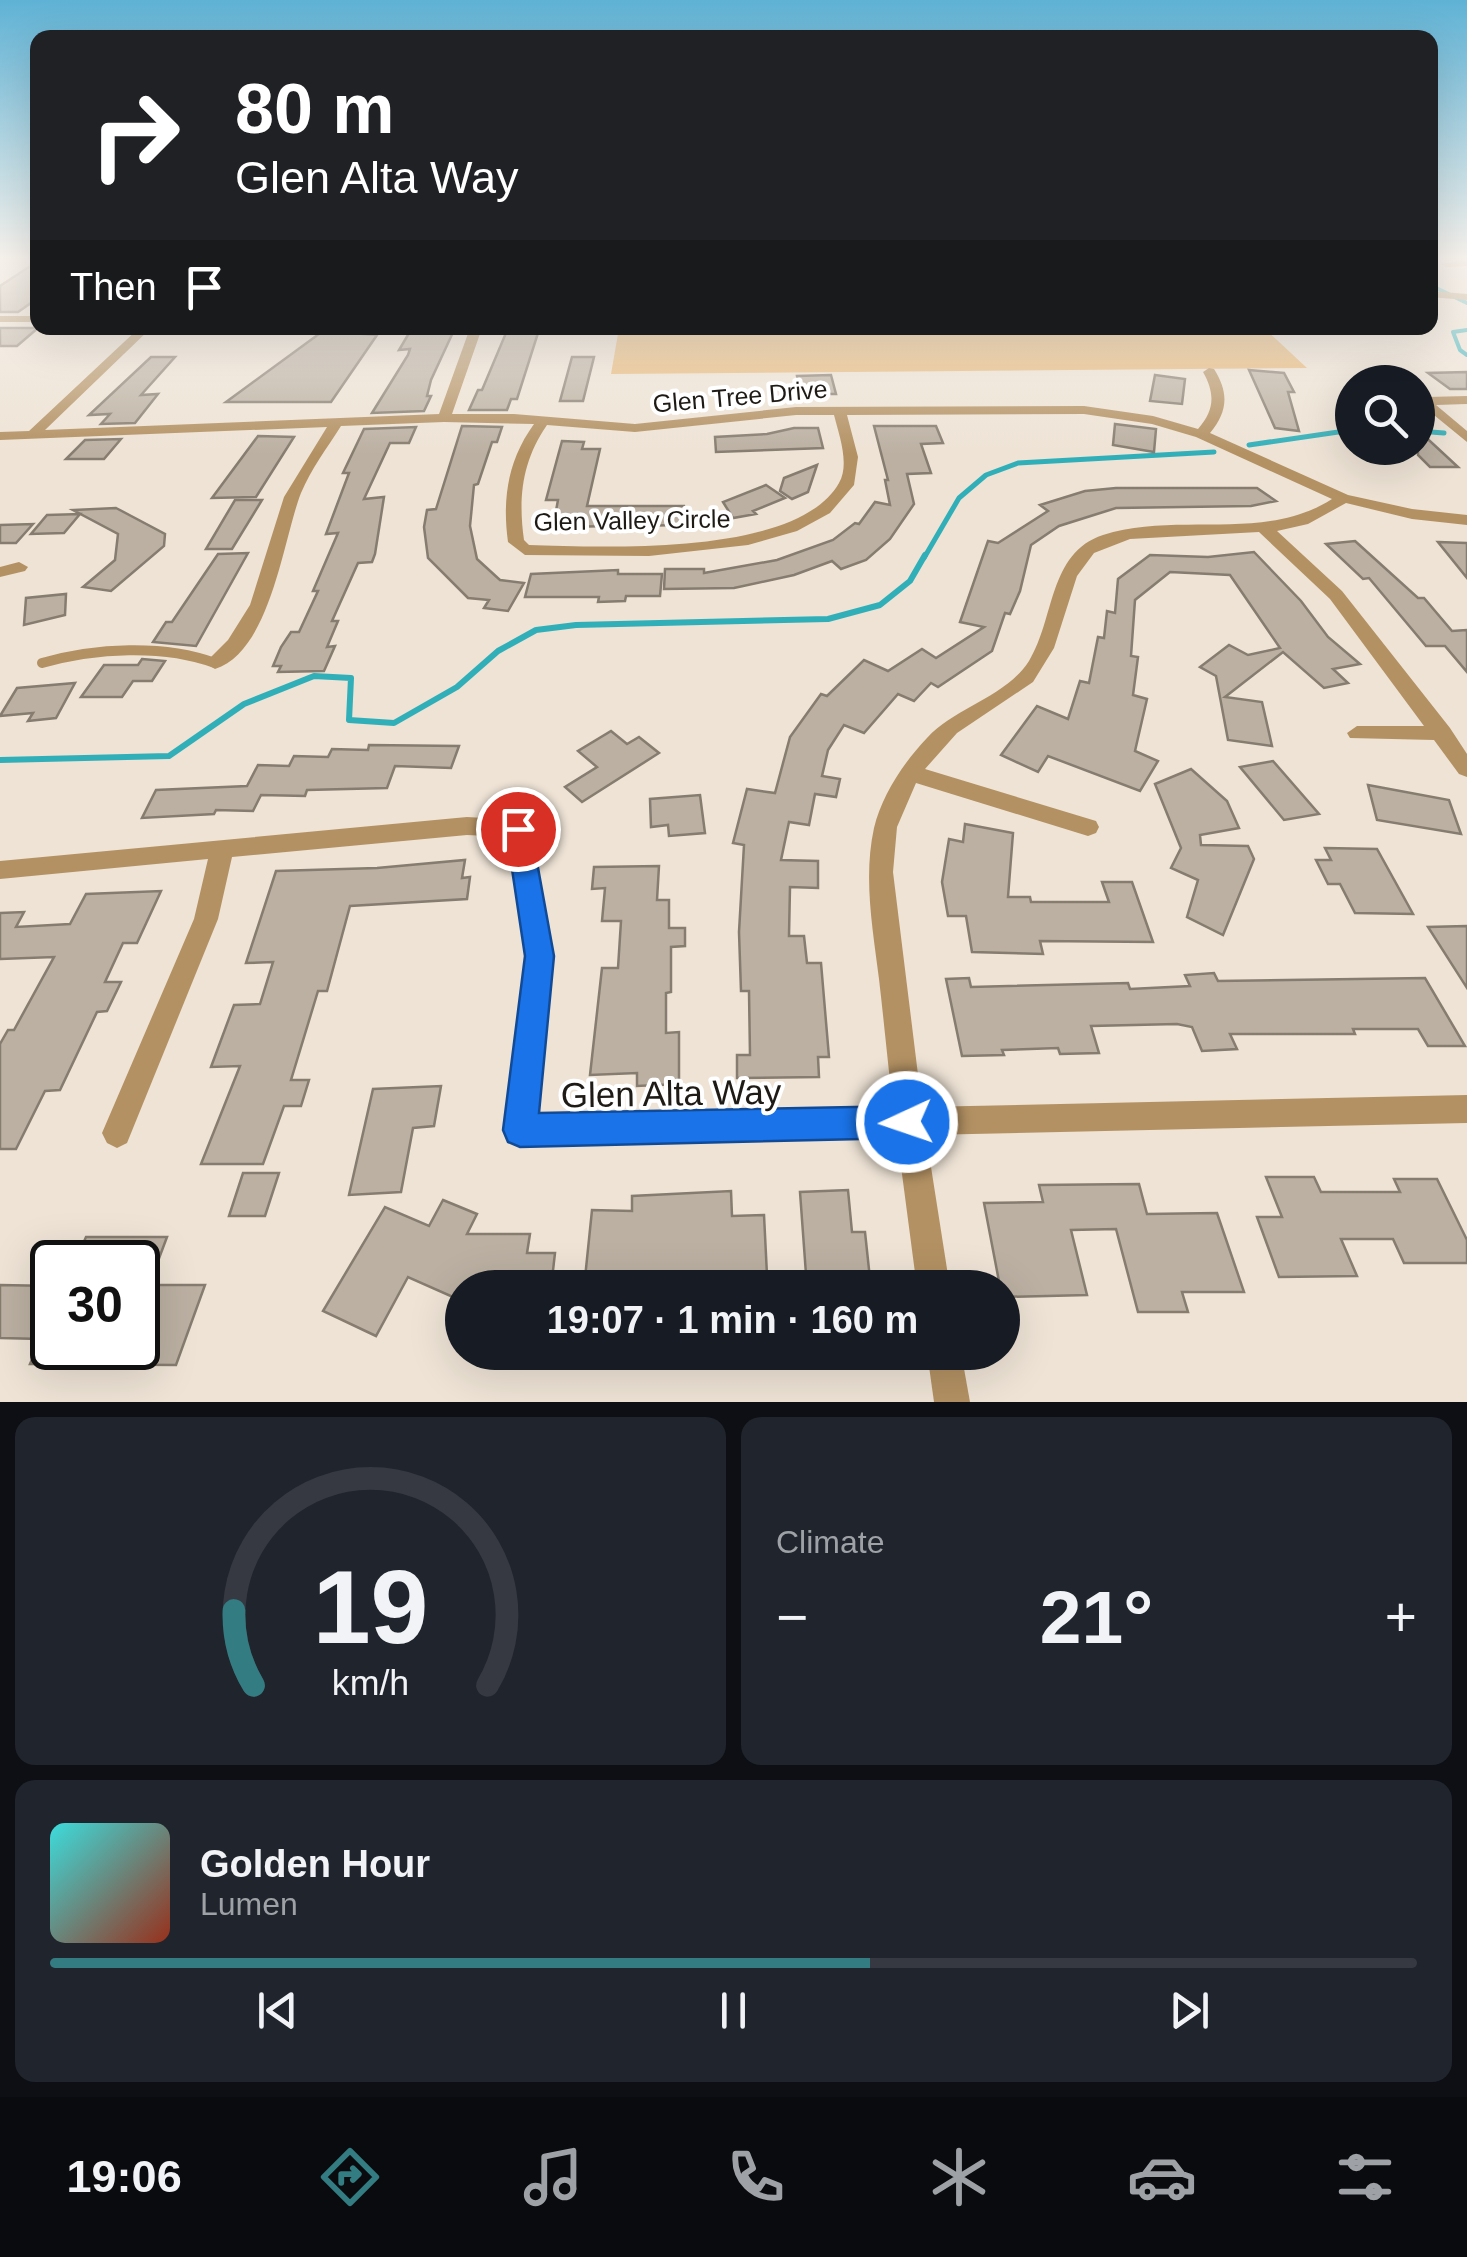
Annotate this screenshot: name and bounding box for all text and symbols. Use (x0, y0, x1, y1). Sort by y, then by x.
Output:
icon: right (70, 70, 200, 200)
text: 80 m (235, 70, 395, 148)
text: Glen Alta Way (235, 152, 518, 203)
icon: arrive (177, 260, 232, 315)
text: Then (70, 266, 157, 308)
map controls (1335, 365, 1435, 465)
button: search (1335, 365, 1435, 465)
street label: Glen Tree Drive (652, 374, 828, 418)
street label: Glen Valley Circle (533, 504, 731, 536)
pin (476, 787, 561, 872)
icon: arrive (491, 802, 546, 857)
position arrow (855, 1070, 959, 1174)
street label: Glen Alta Way (560, 1072, 782, 1114)
speed limit sign: 30 (30, 1240, 160, 1370)
text: 19:07 · 1 min · 160 m (547, 1299, 918, 1341)
text: Climate (776, 1524, 884, 1560)
text: 19 (313, 1549, 428, 1665)
text: 21° (1040, 1575, 1153, 1659)
text: − (776, 1586, 808, 1648)
text: + (1385, 1586, 1417, 1648)
text: km/h (332, 1663, 409, 1703)
text: Golden Hour (200, 1843, 430, 1885)
text: Lumen (200, 1886, 298, 1922)
icon: previous (250, 1983, 305, 2038)
icon: pause (706, 1983, 761, 2038)
icon: next (1162, 1983, 1217, 2038)
icon: directions (315, 2142, 385, 2212)
icon: music (518, 2142, 588, 2212)
icon: phone (721, 2142, 791, 2212)
icon: climate (924, 2142, 994, 2212)
icon: car (1127, 2142, 1197, 2212)
icon: filters (1330, 2142, 1400, 2212)
text: 19:06 (67, 2151, 182, 2202)

